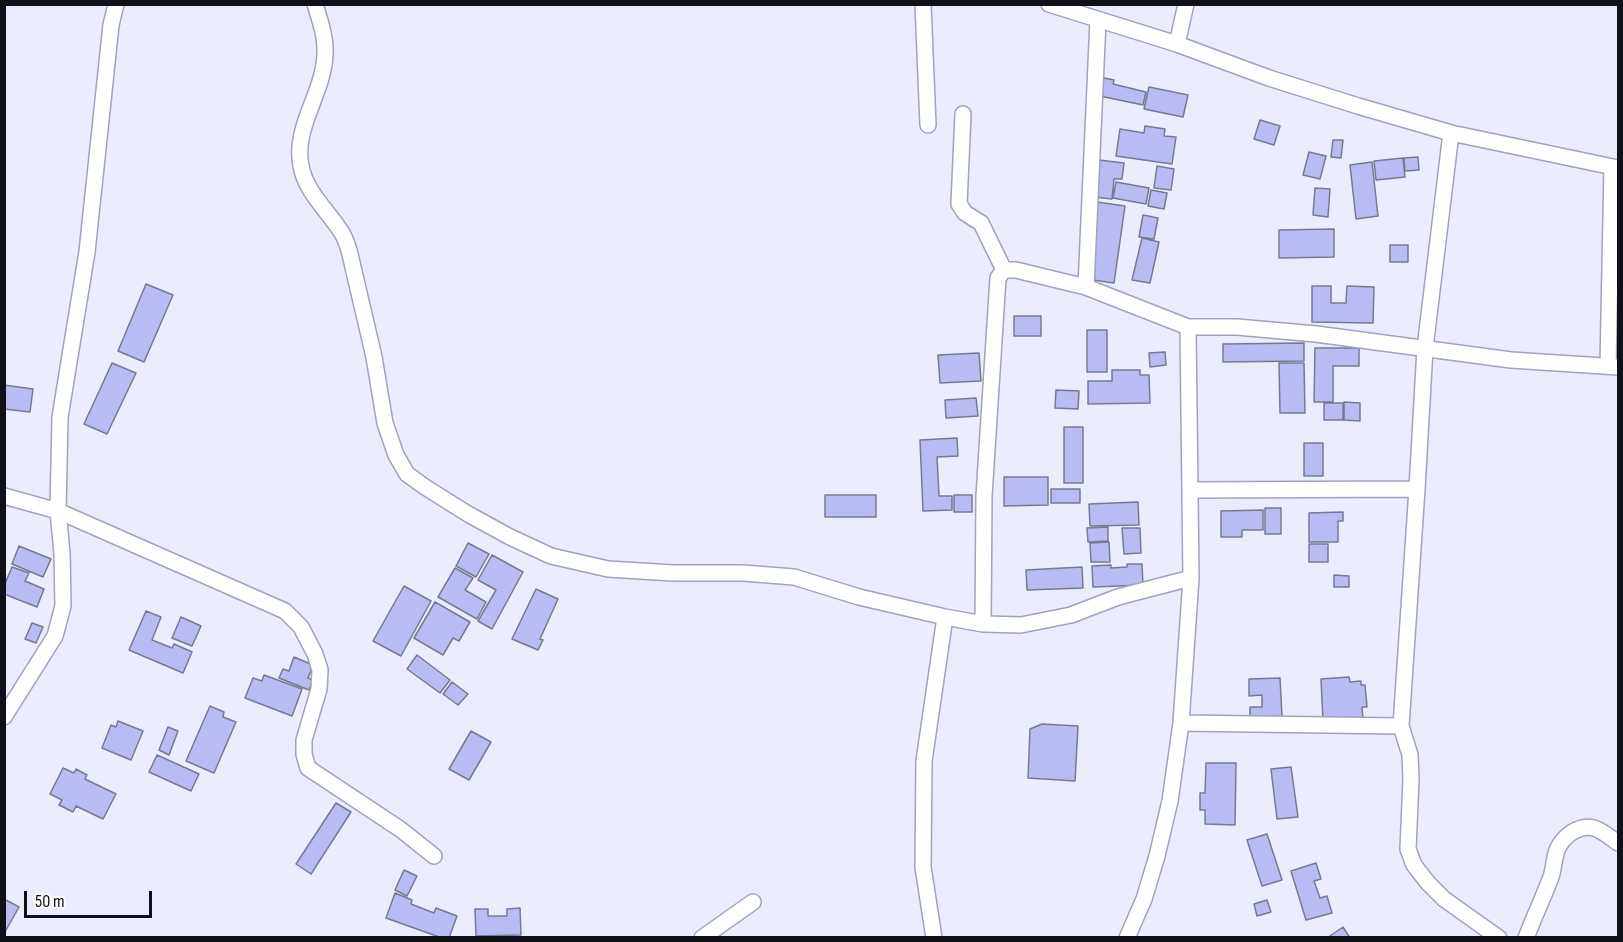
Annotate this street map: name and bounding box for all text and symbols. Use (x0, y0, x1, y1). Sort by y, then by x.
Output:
scale bar (27, 879, 154, 917)
text: 50 m (35, 891, 65, 912)

